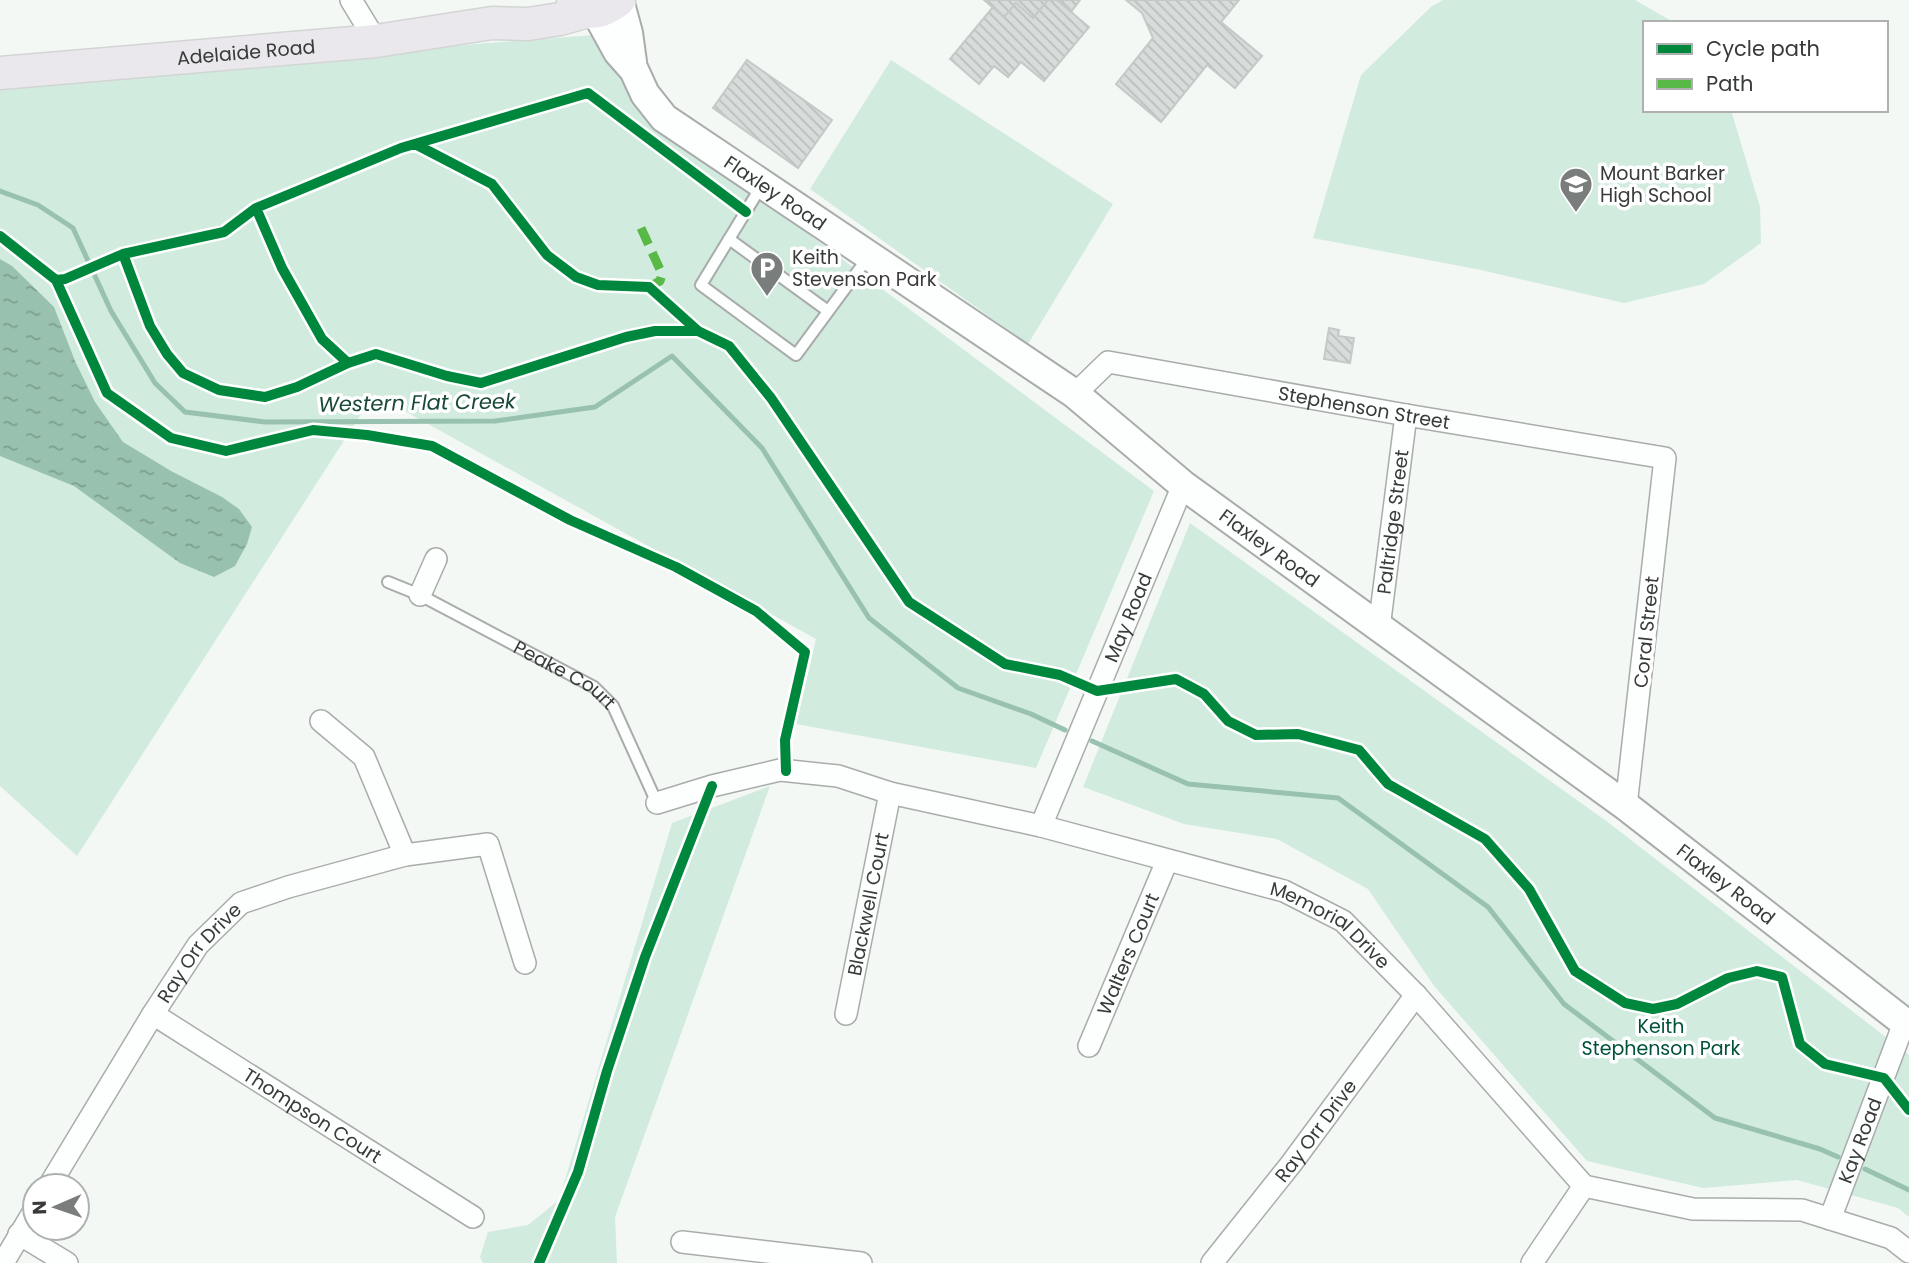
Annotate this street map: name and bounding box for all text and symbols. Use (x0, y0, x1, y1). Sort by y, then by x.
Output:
legend (1643, 21, 1888, 112)
street label: Adelaide Road (176, 33, 316, 72)
text: Cycle path (1706, 34, 1820, 63)
text: Path (1706, 69, 1753, 98)
street label: Flaxley Road (719, 149, 832, 237)
place label: Mount Barker High School (1600, 160, 1725, 209)
school or university icon: Mount Barker High School (1557, 165, 1595, 214)
place label: Keith Stevenson Park (792, 244, 937, 293)
parking icon: Keith Stevenson Park (748, 249, 786, 298)
street label: Stephenson Street (1276, 380, 1452, 436)
water label: Western Flat Creek (318, 386, 517, 419)
street label: Paltridge Street (1370, 448, 1416, 596)
street label: Flaxley Road (1214, 503, 1325, 594)
street label: May Road (1098, 569, 1159, 666)
street label: Coral Street (1627, 575, 1666, 689)
street label: Peake Court (509, 634, 622, 716)
street label: Blackwell Court (841, 830, 896, 978)
street label: Flaxley Road (1671, 837, 1781, 931)
street label: Memorial Drive (1267, 875, 1396, 975)
street label: Walters Court (1091, 889, 1166, 1019)
street label: Ray Orr Drive (151, 897, 248, 1008)
park label: Keith Stephenson Park (1582, 1013, 1741, 1062)
street label: Thompson Court (238, 1062, 387, 1170)
street label: Ray Orr Drive (1269, 1074, 1363, 1188)
street label: Kay Road (1832, 1094, 1889, 1187)
north arrow (21, 1172, 91, 1242)
text: N (26, 1200, 53, 1215)

